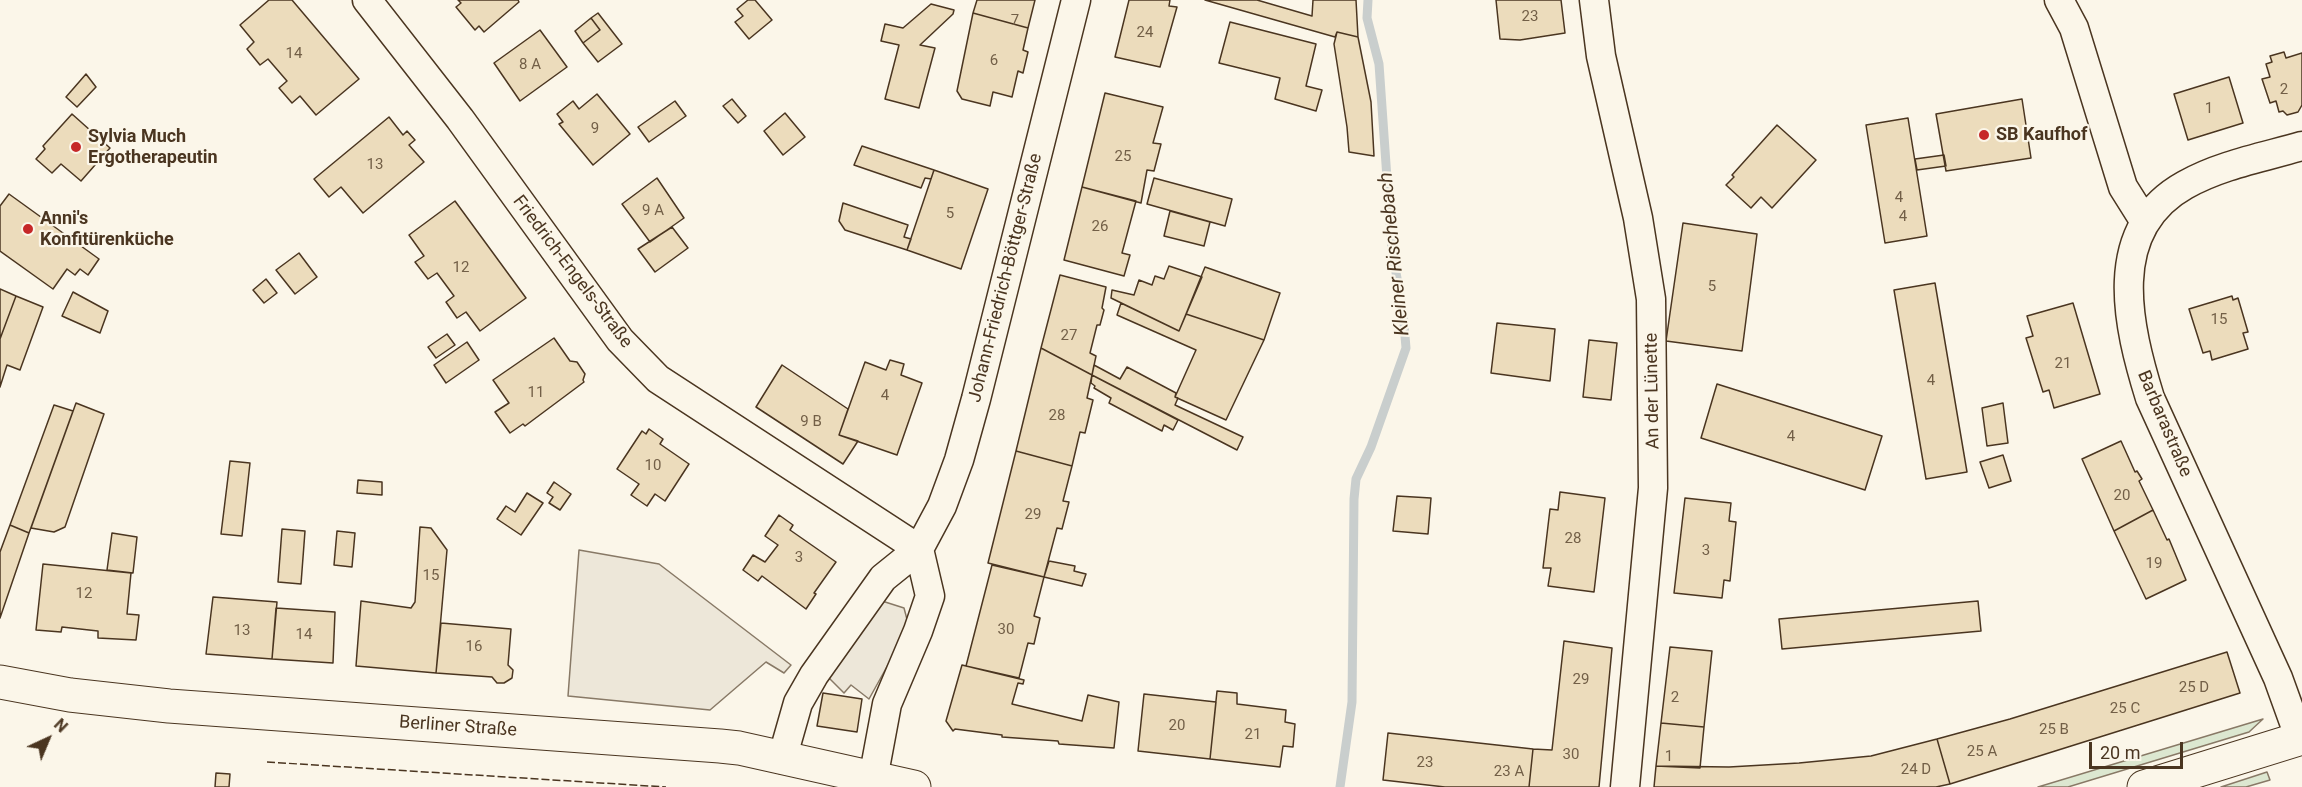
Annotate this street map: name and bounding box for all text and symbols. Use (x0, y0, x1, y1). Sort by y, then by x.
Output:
house number: 23 (1522, 8, 1538, 26)
house number: 7 (1011, 12, 1019, 30)
house number: 24 (1137, 24, 1153, 42)
house number: 14 (286, 45, 302, 63)
house number: 6 (990, 52, 998, 70)
house number: 8 A (519, 56, 541, 74)
house number: 2 (2280, 81, 2288, 99)
house number: 1 (2205, 100, 2213, 118)
house number: 9 (591, 120, 599, 138)
place label: SB Kaufhof (1996, 124, 2087, 146)
place label: Sylvia Much Ergotherapeutin (88, 126, 218, 168)
marker: SB Kaufhof (1977, 128, 1991, 142)
marker: Sylvia Much Ergotherapeutin (69, 140, 83, 154)
house number: 25 (1115, 148, 1131, 166)
street label: Johann-Friedrich-Böttger-Straße (965, 151, 1047, 405)
house number: 13 (367, 156, 383, 174)
water label: Kleiner Rischebach (1374, 171, 1416, 337)
house number: 4 (1895, 189, 1903, 207)
street label: Friedrich-Engels-Straße (508, 191, 636, 353)
house number: 9 A (642, 202, 664, 220)
house number: 5 (946, 205, 954, 223)
place label: Anni's Konfitürenküche (40, 208, 174, 250)
house number: 4 (1899, 208, 1907, 226)
house number: 26 (1092, 218, 1108, 236)
marker: Anni's Konfitürenküche (21, 222, 35, 236)
house number: 12 (453, 259, 469, 277)
house number: 5 (1708, 278, 1716, 296)
house number: 15 (2211, 311, 2227, 329)
house number: 27 (1061, 327, 1077, 345)
street label: An der Lünette (1641, 333, 1665, 449)
house number: 21 (2055, 355, 2071, 373)
street label: Barbarastraße (2132, 368, 2196, 480)
house number: 4 (1927, 372, 1935, 390)
house number: 11 (528, 384, 544, 402)
house number: 4 (881, 387, 889, 405)
house number: 28 (1049, 407, 1065, 425)
house number: 9 B (800, 413, 822, 431)
house number: 4 (1787, 428, 1795, 446)
house number: 10 (645, 457, 661, 475)
house number: 20 (2114, 487, 2130, 505)
house number: 29 (1025, 506, 1041, 524)
house number: 28 (1565, 530, 1581, 548)
house number: 3 (1702, 542, 1710, 560)
house number: 3 (795, 549, 803, 567)
house number: 19 (2146, 555, 2162, 573)
house number: 15 (423, 567, 439, 585)
house number: 12 (76, 585, 92, 603)
house number: 30 (998, 621, 1014, 639)
house number: 13 (234, 622, 250, 640)
house number: 14 (296, 626, 312, 644)
house number: 16 (466, 638, 482, 656)
house number: 29 (1573, 671, 1589, 689)
house number: 25 D (2179, 679, 2209, 697)
house number: 2 (1671, 689, 1679, 707)
house number: 25 C (2110, 700, 2140, 718)
north arrow (18, 709, 78, 769)
street label: Berliner Straße (398, 712, 518, 742)
text: N (50, 715, 72, 736)
house number: 20 (1169, 717, 1185, 735)
house number: 25 B (2039, 721, 2069, 739)
house number: 21 (1245, 726, 1261, 744)
scale bar (2092, 730, 2186, 768)
text: 20 m (2100, 742, 2140, 763)
house number: 25 A (1967, 743, 1997, 761)
house number: 30 (1563, 746, 1579, 764)
house number: 1 (1665, 748, 1673, 766)
house number: 23 (1417, 754, 1433, 772)
house number: 24 D (1901, 761, 1931, 779)
house number: 23 A (1494, 763, 1524, 781)

